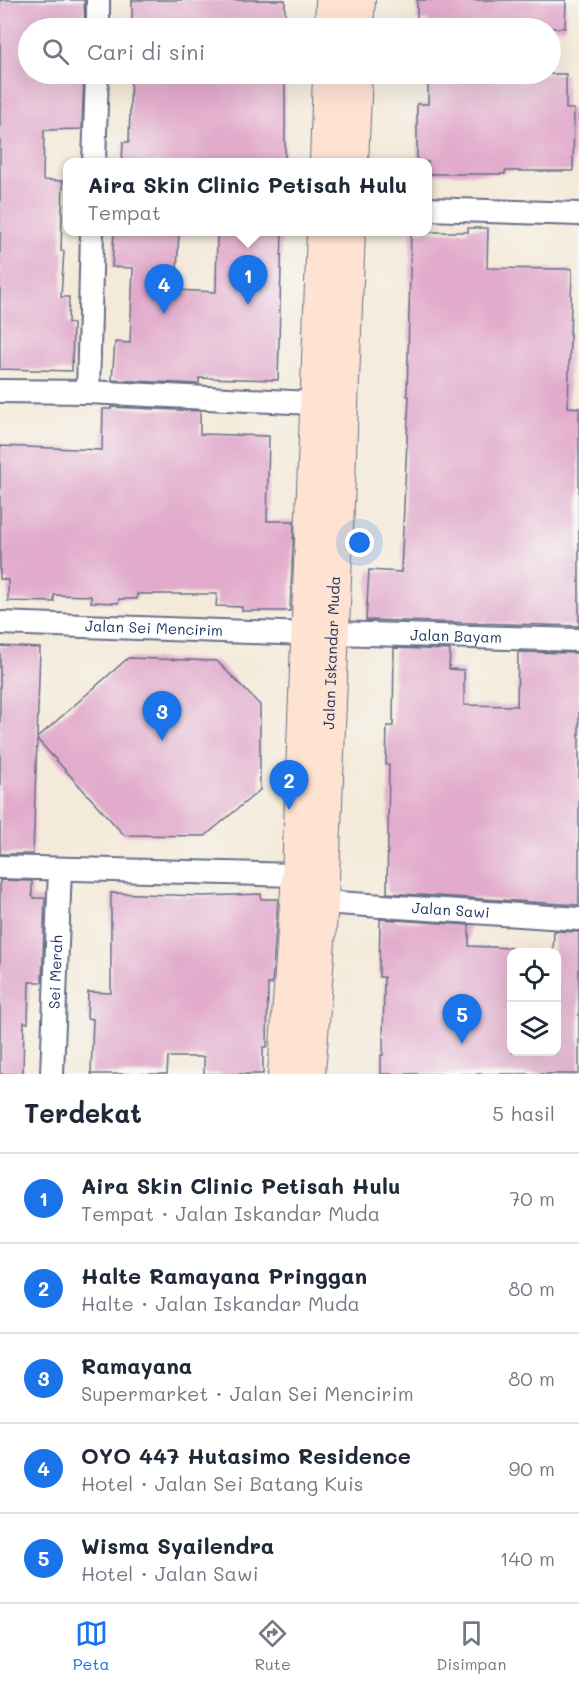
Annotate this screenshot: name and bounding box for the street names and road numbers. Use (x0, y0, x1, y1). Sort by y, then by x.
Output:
street label: Jalan Iskandar Muda (318, 575, 344, 730)
street label: Jalan Sei Mencirim (85, 615, 223, 640)
street label: Jalan Bayam (410, 624, 502, 647)
street label: Jalan Sawi (411, 897, 490, 922)
street label: Sei Merah (44, 935, 66, 1009)

